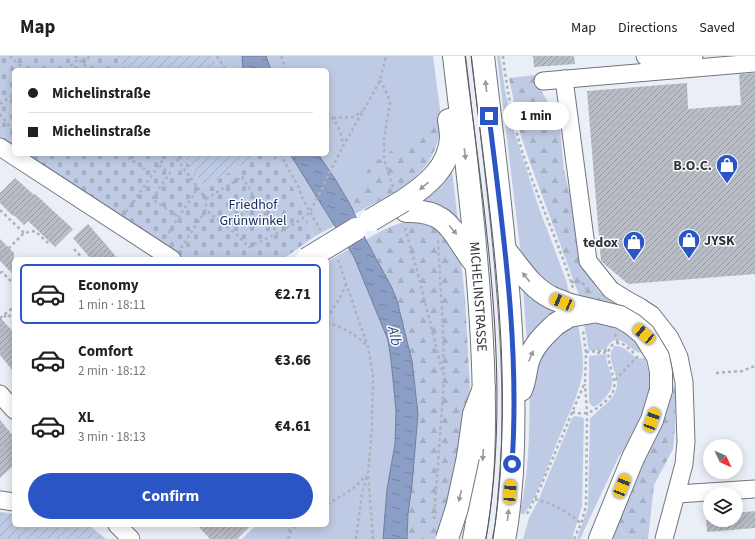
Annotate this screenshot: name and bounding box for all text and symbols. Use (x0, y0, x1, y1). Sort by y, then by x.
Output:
text: Map (20, 14, 55, 41)
text: Map (571, 18, 596, 38)
text: Directions (618, 18, 677, 38)
text: Saved (699, 18, 735, 38)
one-way arrow (483, 80, 489, 92)
text: Michelinstraße (52, 83, 151, 104)
callout: 1 min (503, 102, 569, 130)
route end (480, 107, 498, 125)
text: 1 min (520, 107, 552, 125)
text: Michelinstraße (52, 121, 151, 142)
one-way arrow (462, 148, 468, 160)
shop icon: B.O.C. (714, 152, 740, 185)
place label: B.O.C. (673, 156, 712, 176)
one-way arrow (418, 182, 429, 191)
park label: Friedhof Grünwinkel (219, 195, 287, 231)
one-way arrow (449, 225, 458, 236)
shop icon: JYSK (676, 227, 702, 260)
shop icon: tedox (621, 229, 647, 262)
place label: JYSK (704, 231, 735, 251)
place label: tedox (583, 233, 618, 253)
street label: MICHELINSTRASSE (464, 241, 491, 352)
one-way arrow (521, 271, 530, 282)
text: Economy (78, 275, 139, 296)
icon: car (30, 276, 66, 312)
text: €2.71 (275, 284, 311, 305)
car (549, 292, 575, 312)
text: 1 min · 18:11 (78, 296, 146, 314)
car (631, 322, 657, 346)
water label: Alb (382, 323, 407, 348)
text: Comfort (78, 341, 133, 362)
icon: car (30, 342, 66, 378)
text: €3.66 (275, 350, 311, 371)
one-way arrow (528, 350, 534, 362)
text: 2 min · 18:12 (78, 362, 146, 380)
text: XL (78, 407, 94, 428)
car (642, 407, 662, 433)
icon: car (30, 408, 66, 444)
text: €4.61 (275, 416, 311, 437)
text: 3 min · 18:13 (78, 428, 146, 446)
north arrow (703, 439, 743, 479)
map controls (703, 439, 743, 527)
one-way arrow (480, 449, 487, 461)
route start (503, 455, 521, 473)
button: Confirm (28, 473, 313, 519)
car (612, 473, 632, 499)
car (503, 480, 517, 504)
button: layers (703, 487, 743, 527)
one-way arrow (457, 490, 463, 502)
one-way arrow (505, 509, 511, 521)

